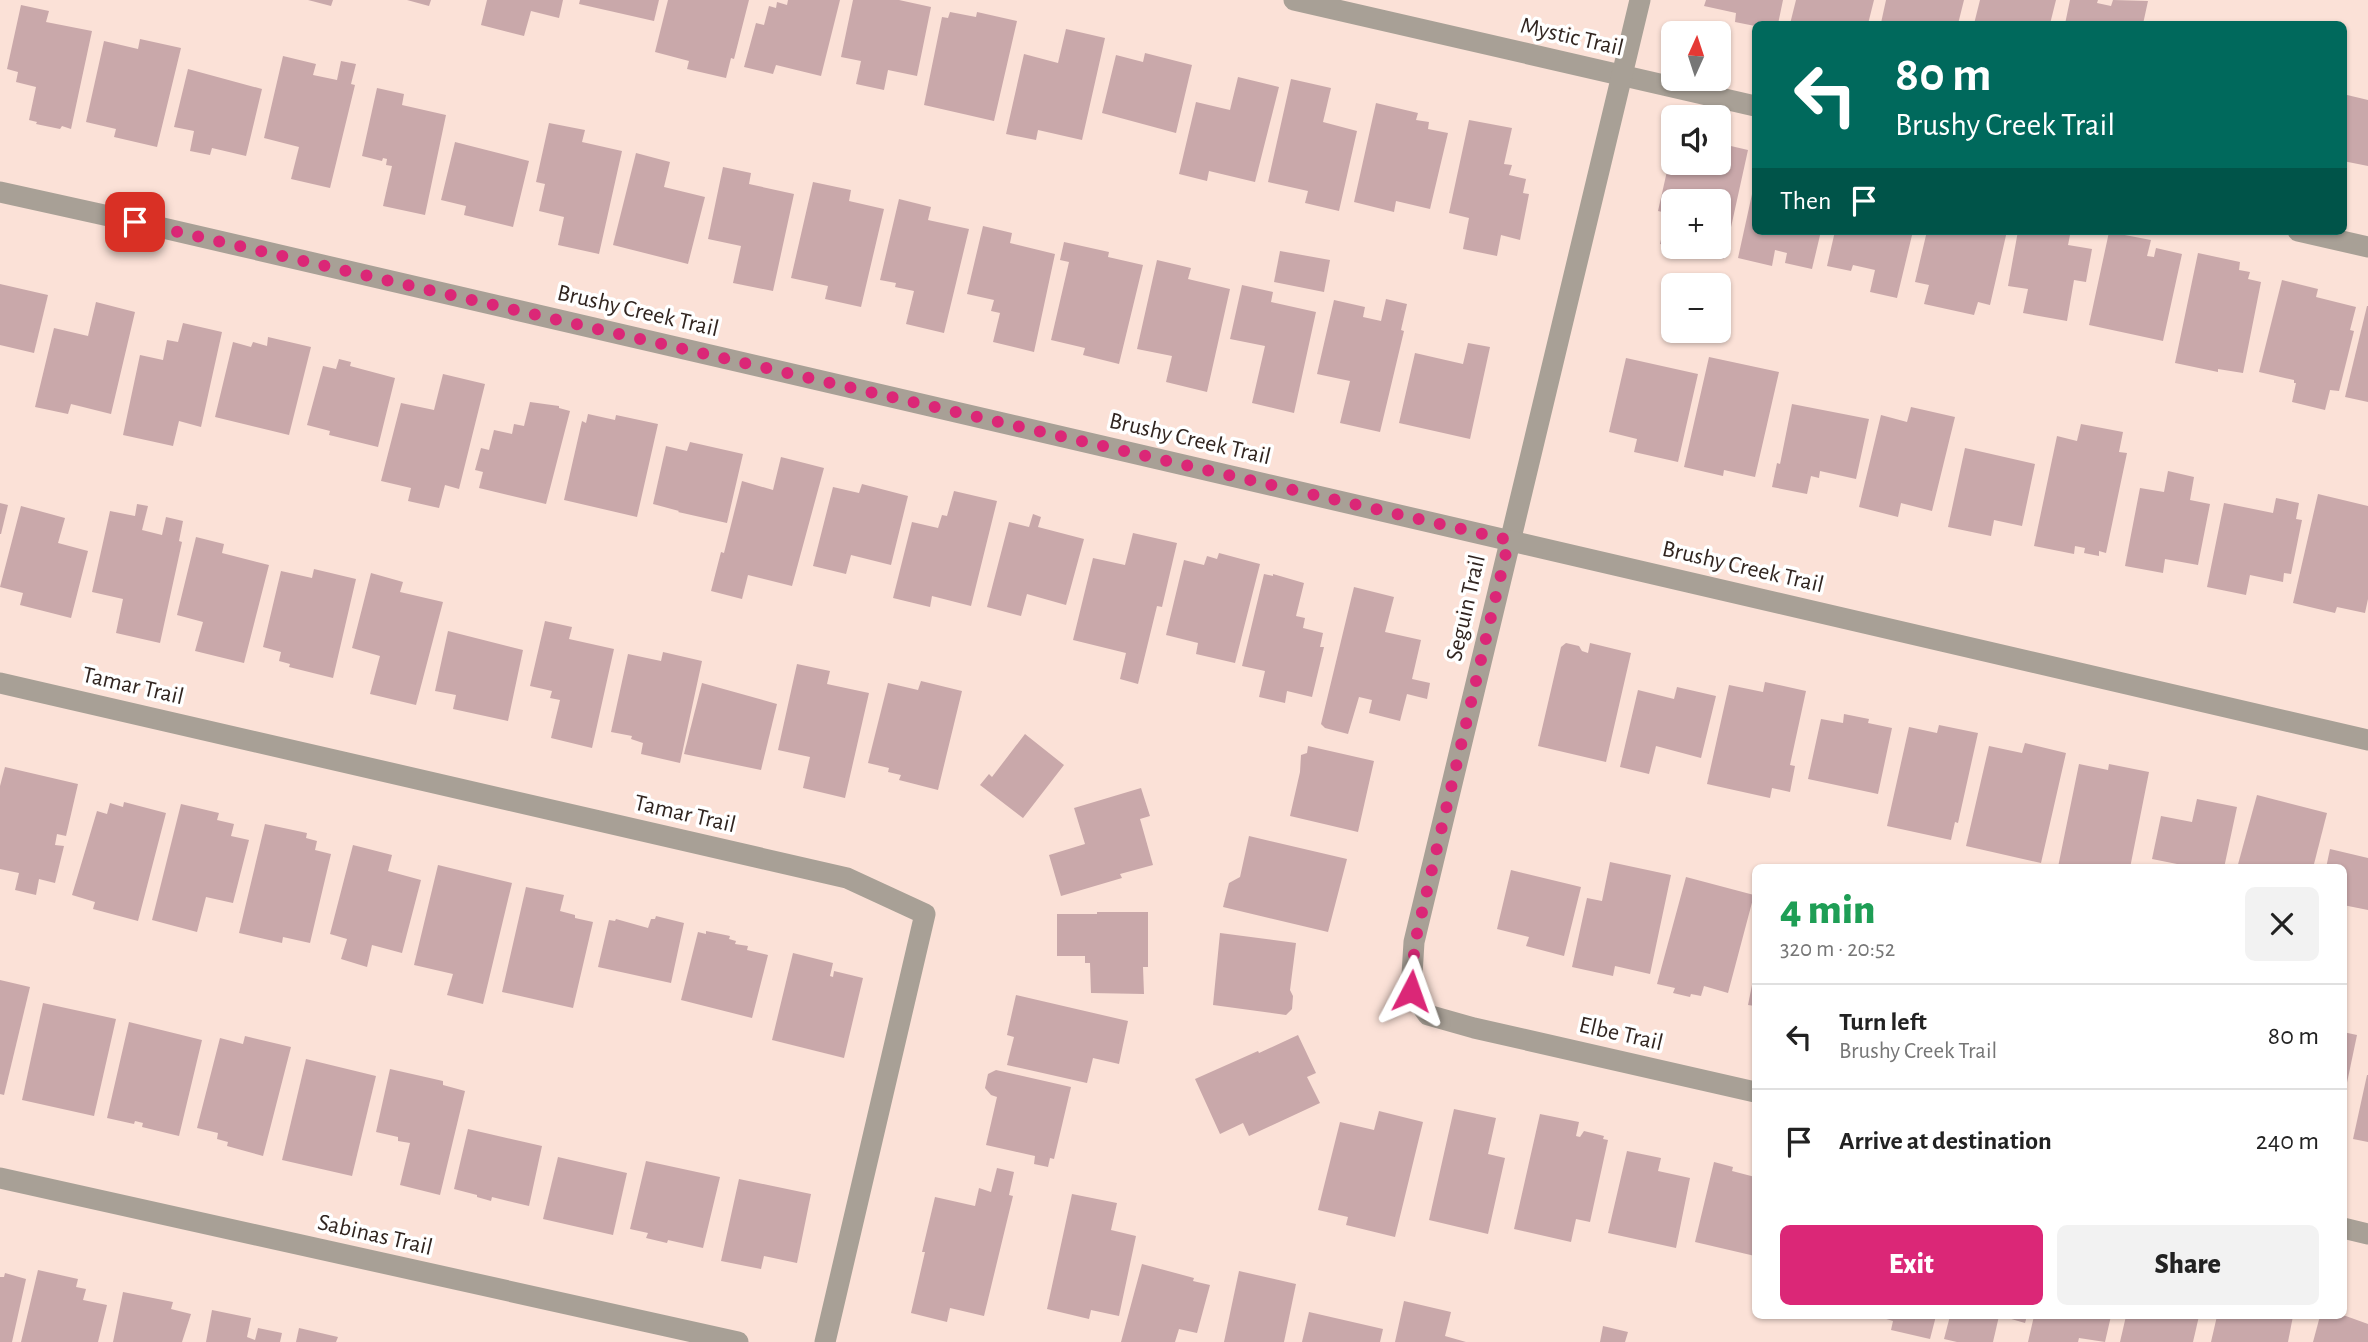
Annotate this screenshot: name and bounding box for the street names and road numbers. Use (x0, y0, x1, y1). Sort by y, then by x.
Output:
street label: Mystic Trail (1518, 14, 1626, 60)
street label: Brushy Creek Trail (555, 281, 721, 341)
street label: Brushy Creek Trail (1107, 409, 1273, 469)
street label: Brushy Creek Trail (1660, 537, 1826, 597)
street label: Seguin Trail (1442, 553, 1490, 663)
street label: Tamar Trail (80, 663, 186, 709)
street label: Tamar Trail (632, 791, 738, 837)
street label: Elbe Trail (1577, 1013, 1665, 1055)
street label: Sabinas Trail (315, 1210, 435, 1260)

